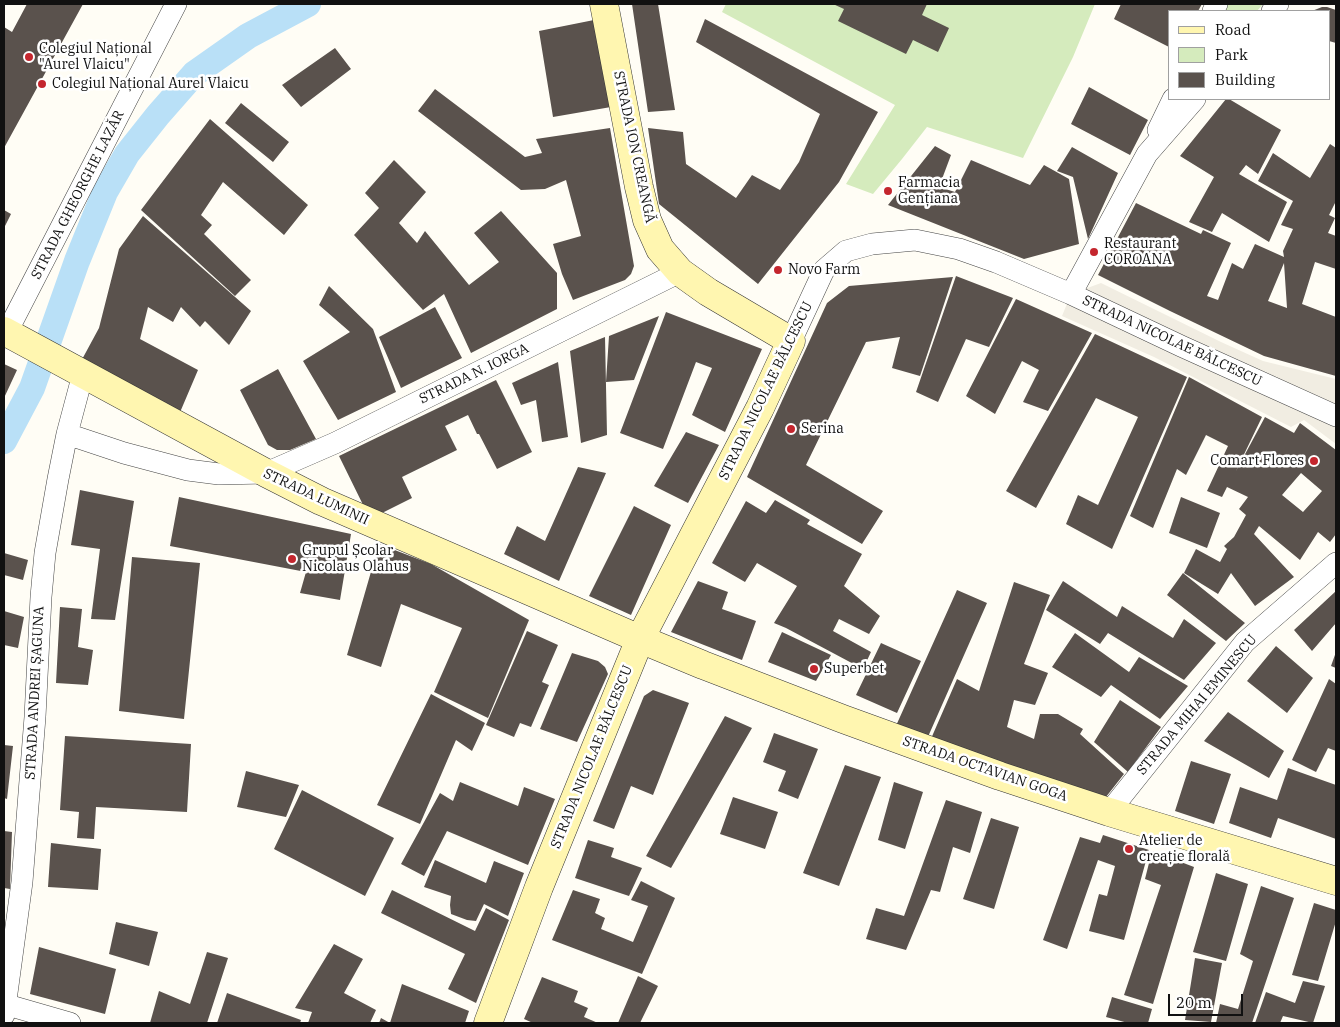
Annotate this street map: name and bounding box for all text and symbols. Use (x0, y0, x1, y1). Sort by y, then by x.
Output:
legend (1168, 10, 1330, 100)
text: Road (1215, 20, 1251, 39)
place label: Colegiul Național "Aurel Vlaicu" (39, 41, 152, 74)
text: Park (1215, 45, 1248, 64)
marker: Colegiul Național "Aurel Vlaicu" (23, 51, 35, 63)
street label: STRADA ION CREANGĂ (610, 69, 658, 225)
text: Building (1215, 70, 1275, 89)
place label: Colegiul Național Aurel Vlaicu (52, 76, 249, 92)
marker: Colegiul Național Aurel Vlaicu (36, 78, 48, 90)
street label: STRADA GHEORGHE LAZĂR (28, 108, 128, 282)
place label: Farmacia Gențiana (898, 175, 960, 208)
marker: Farmacia Gențiana (882, 185, 894, 197)
place label: Restaurant COROANA (1104, 236, 1176, 268)
marker: Restaurant COROANA (1088, 246, 1100, 258)
place label: Novo Farm (788, 262, 860, 278)
marker: Novo Farm (772, 264, 784, 276)
street label: STRADA NICOLAE BĂLCESCU (1080, 292, 1264, 390)
street label: STRADA NICOLAE BĂLCESCU (715, 299, 817, 483)
street label: STRADA N. IORGA (417, 340, 531, 408)
place label: Serina (801, 421, 844, 437)
marker: Serina (785, 423, 797, 435)
place label: Comart Flores (1210, 453, 1304, 469)
marker: Comart Flores (1308, 455, 1320, 467)
street label: STRADA LUMINII (261, 465, 371, 529)
place label: Grupul Școlar Nicolaus Olahus (302, 543, 409, 576)
marker: Grupul Școlar Nicolaus Olahus (286, 553, 298, 565)
street label: STRADA ANDREI ȘAGUNA (22, 606, 48, 780)
street label: STRADA MIHAI EMINESCU (1133, 631, 1261, 779)
place label: Superbet (824, 661, 884, 677)
street label: STRADA NICOLAE BĂLCESCU (547, 663, 637, 851)
marker: Superbet (808, 663, 820, 675)
street label: STRADA OCTAVIAN GOGA (900, 733, 1070, 805)
place label: Atelier de creație florală (1139, 833, 1230, 866)
marker: Atelier de creație florală (1123, 843, 1135, 855)
scale bar (1170, 984, 1245, 1016)
text: 20 m (1176, 993, 1212, 1012)

